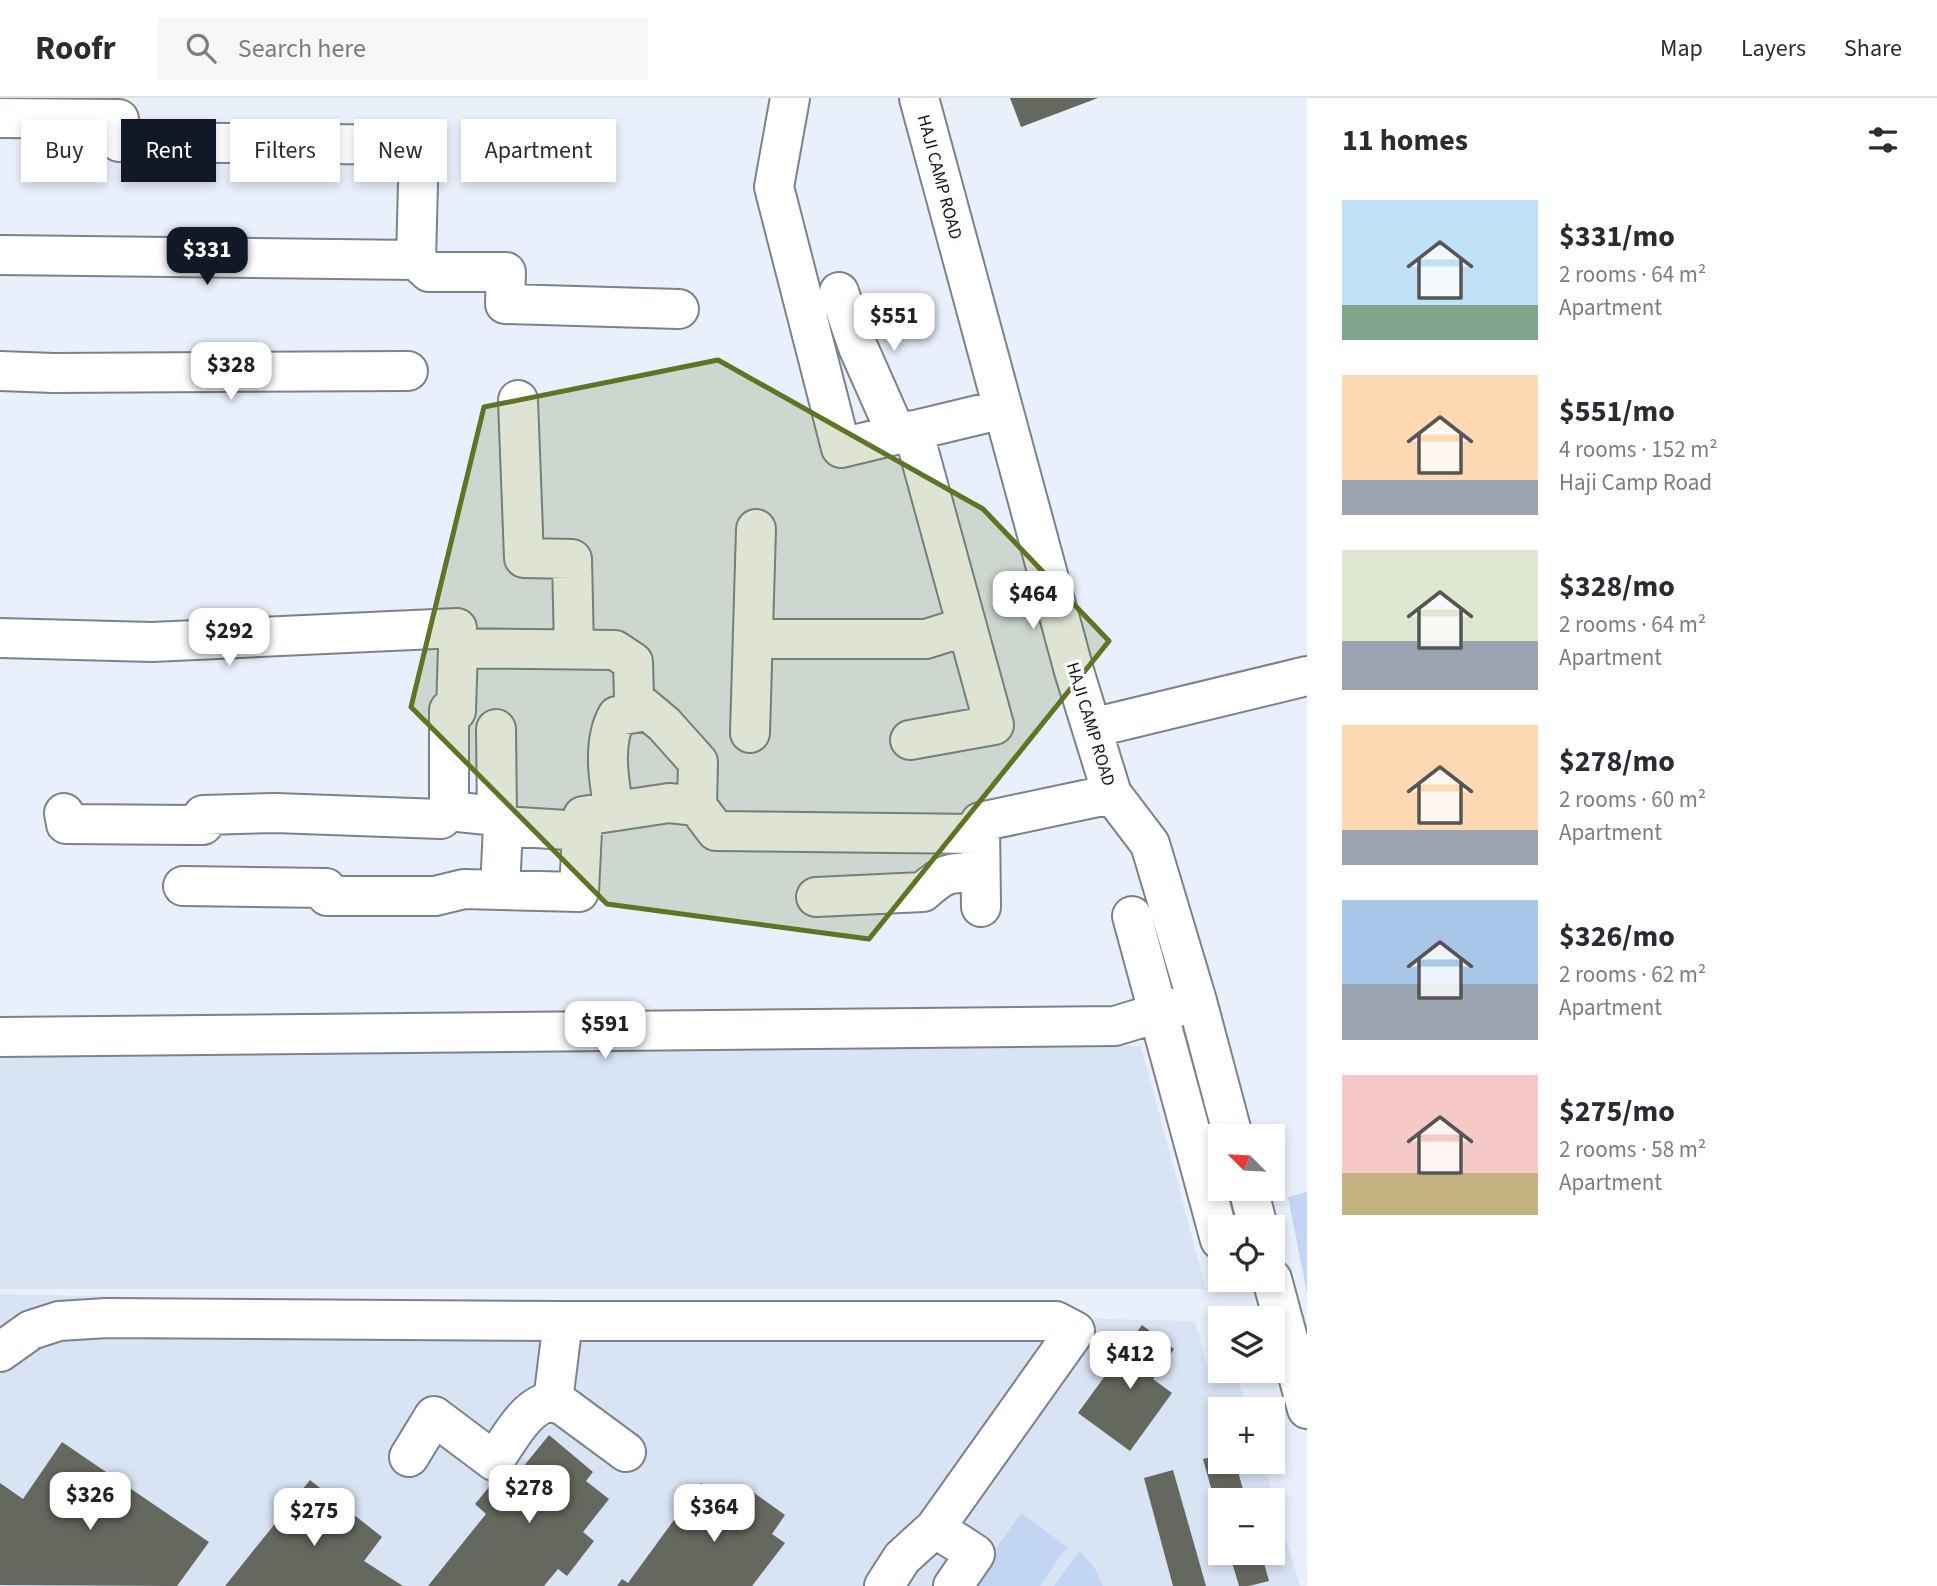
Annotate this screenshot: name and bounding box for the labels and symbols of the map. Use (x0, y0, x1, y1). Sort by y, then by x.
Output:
street label: HAJI CAMP ROAD (911, 112, 968, 242)
pin: $331 (166, 228, 248, 287)
pin: $551 (853, 294, 935, 353)
pin: $328 (190, 342, 272, 402)
pin: $464 (992, 572, 1074, 631)
pin: $292 (188, 608, 270, 668)
street label: HAJI CAMP ROAD (1060, 659, 1121, 789)
pin: $591 (564, 1002, 646, 1061)
north arrow (1208, 1124, 1284, 1200)
pin: $412 (1089, 1332, 1171, 1391)
pin: $278 (488, 1466, 570, 1525)
pin: $326 (49, 1472, 131, 1532)
pin: $364 (673, 1484, 755, 1544)
pin: $275 (273, 1488, 355, 1548)

